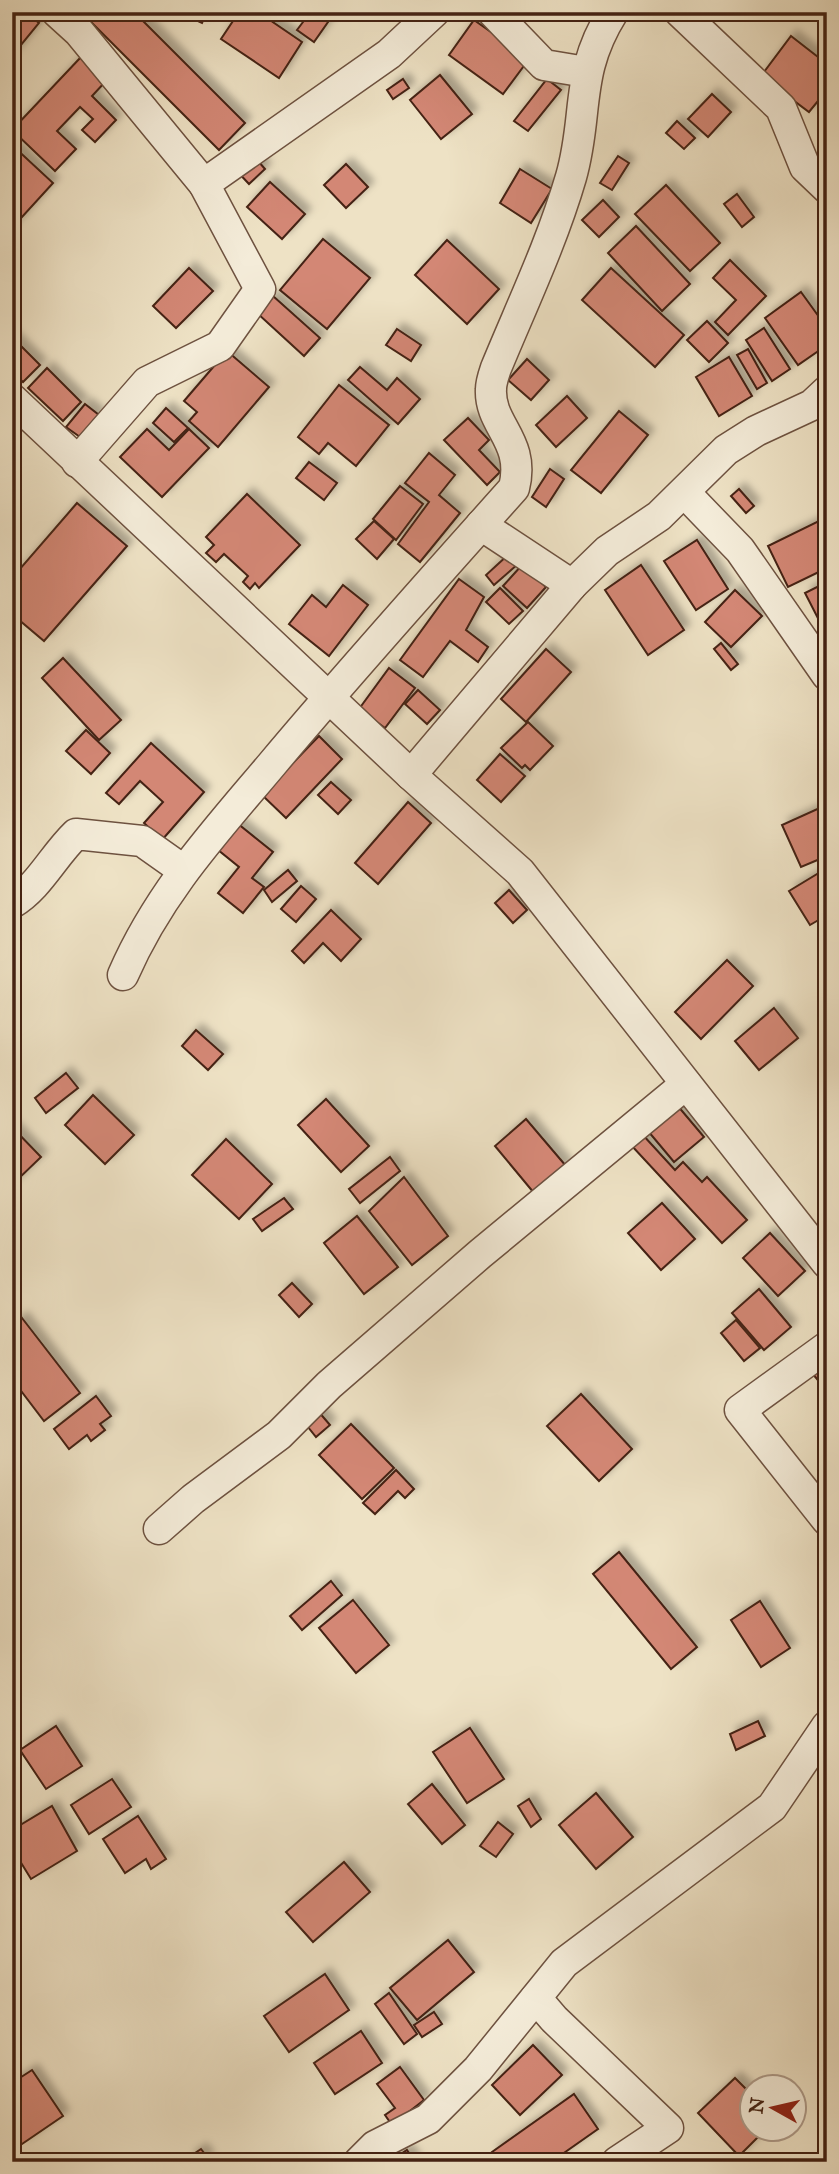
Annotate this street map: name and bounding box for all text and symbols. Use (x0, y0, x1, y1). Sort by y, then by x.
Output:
north arrow (738, 2072, 808, 2142)
text: N (744, 2096, 769, 2115)

